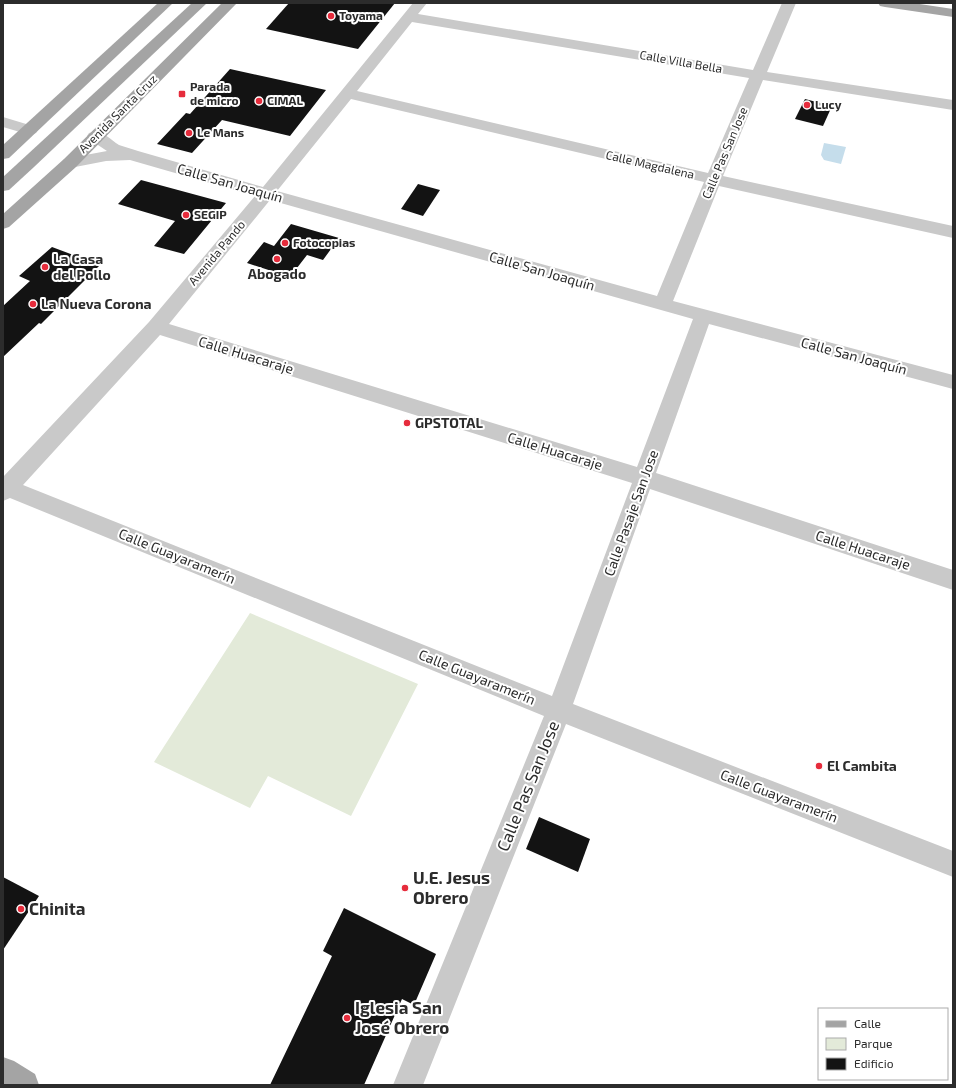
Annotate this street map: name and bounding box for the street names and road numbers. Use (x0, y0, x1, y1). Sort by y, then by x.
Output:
street label: Calle Villa Bella (639, 47, 724, 75)
street label: Avenida Santa Cruz (75, 71, 159, 155)
street label: Calle Pas San Jose (698, 105, 750, 201)
street label: Calle Magdalena (605, 147, 696, 181)
street label: Calle San Joaquín (175, 159, 285, 206)
street label: Avenida Pando (185, 217, 248, 288)
street label: Calle San Joaquín (487, 247, 597, 294)
street label: Calle Huacaraje (197, 332, 296, 377)
street label: Calle San Joaquín (799, 333, 909, 378)
street label: Calle Huacaraje (506, 428, 605, 473)
street label: Calle Pasaje San Jose (600, 447, 661, 578)
street label: Calle Guayaramerín (116, 524, 238, 587)
street label: Calle Huacaraje (814, 526, 913, 573)
street label: Calle Guayaramerín (416, 645, 538, 708)
street label: Calle Pas San Jose (492, 717, 562, 854)
street label: Calle Guayaramerín (718, 765, 840, 826)

